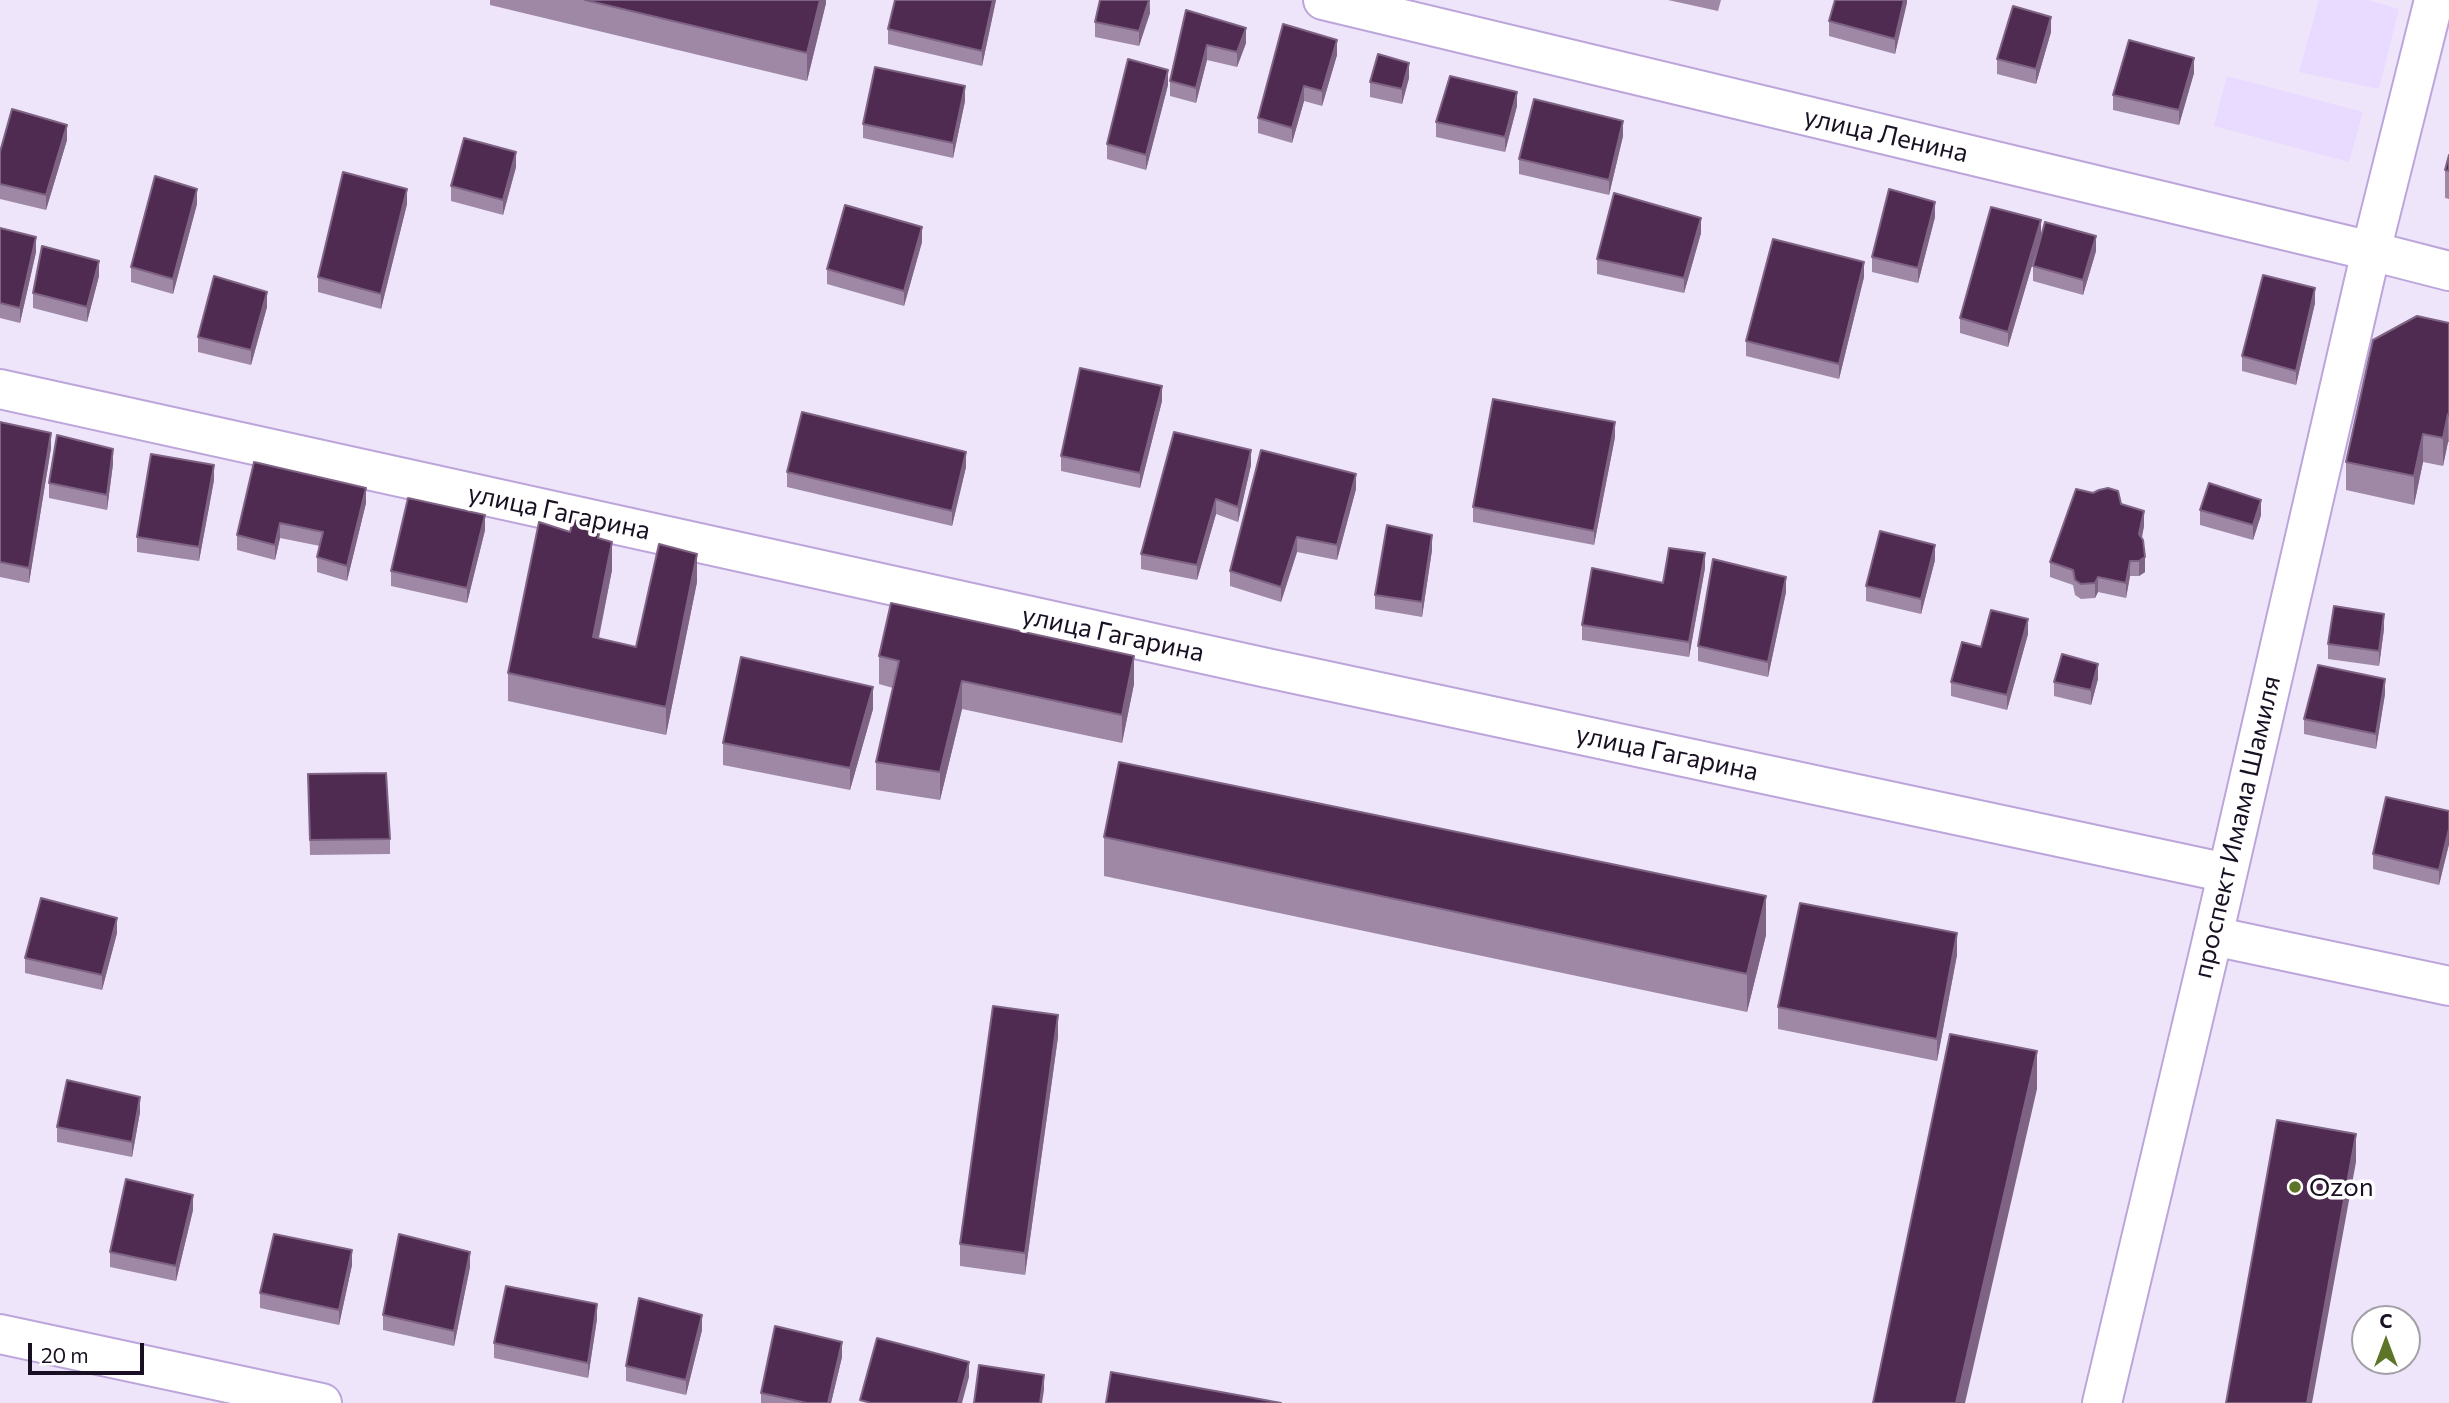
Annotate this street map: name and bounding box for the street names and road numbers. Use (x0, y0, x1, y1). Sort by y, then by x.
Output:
street label: улица Ленина (1801, 101, 1971, 169)
street label: улица Гагарина (465, 477, 653, 547)
street label: улица Гагарина (1019, 599, 1207, 669)
street label: проспект Имама Шамиля (2187, 673, 2287, 981)
street label: улица Гагарина (1573, 718, 1761, 788)

